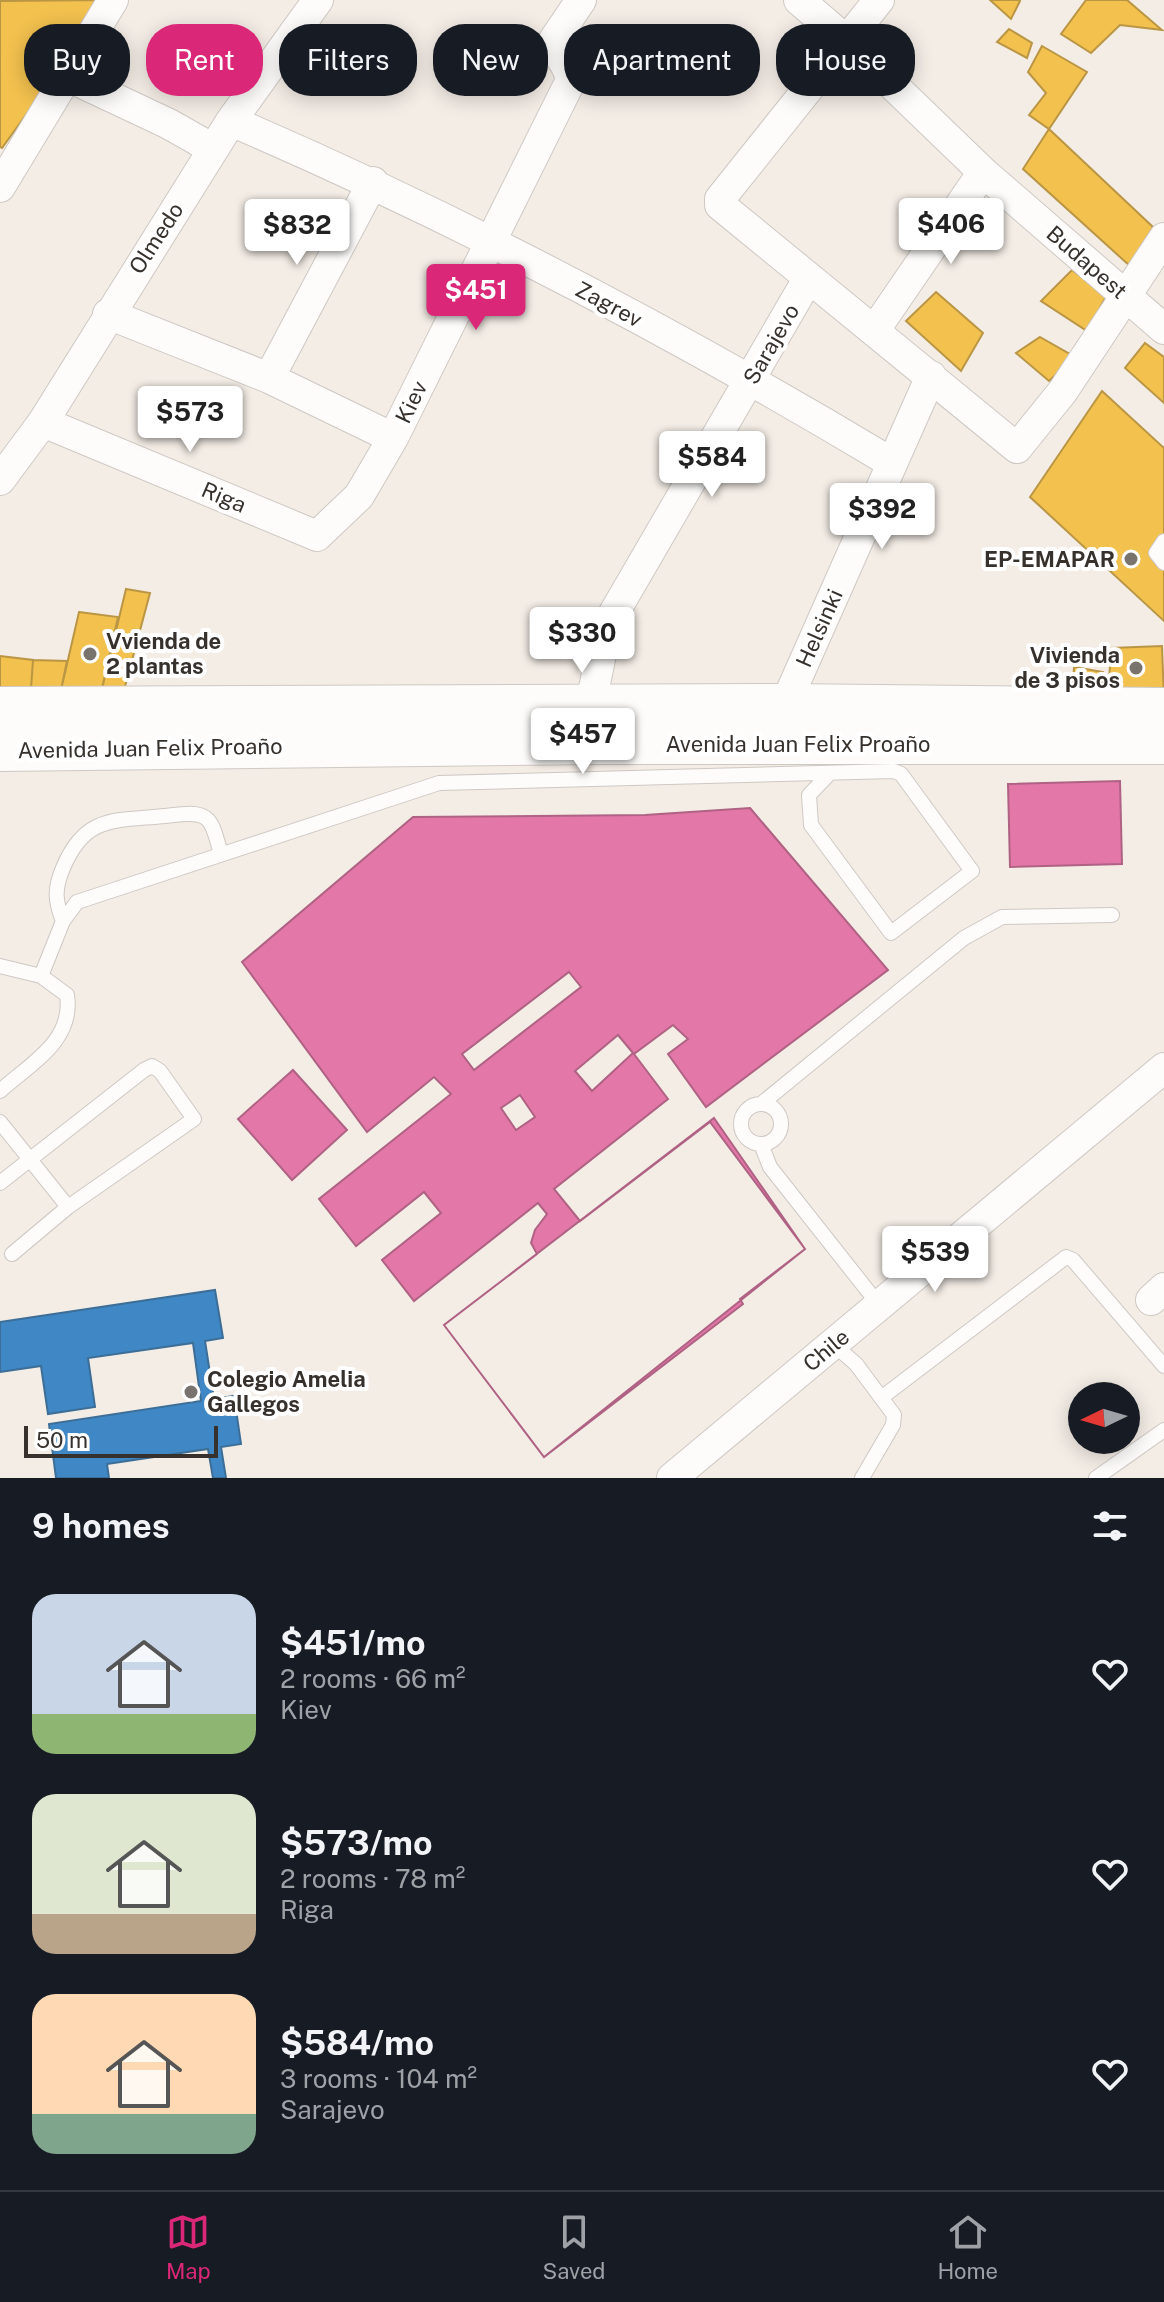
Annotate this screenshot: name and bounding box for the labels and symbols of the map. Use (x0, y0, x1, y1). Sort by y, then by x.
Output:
street label: Olmedo (123, 198, 189, 278)
pin: $406 (904, 198, 998, 266)
pin: $832 (250, 199, 344, 267)
street label: Budapest (1042, 220, 1132, 304)
pin: $451 (429, 264, 523, 332)
street label: Zagrev (571, 276, 647, 332)
street label: Sarajevo (738, 299, 804, 389)
street label: Kiev (390, 377, 432, 427)
pin: $573 (143, 386, 237, 454)
pin: $584 (665, 431, 759, 499)
street label: Riga (198, 476, 250, 518)
pin: $392 (835, 483, 929, 551)
place label: EP-EMAPAR (984, 546, 1115, 572)
marker: EP-EMAPAR (1122, 550, 1140, 568)
street label: Helsinki (790, 585, 848, 671)
pin: $330 (535, 607, 629, 675)
place label: Vvienda de 2 plantas (106, 628, 221, 679)
place label: Vivienda de 3 pisos (1014, 642, 1120, 693)
marker: Vvienda de 2 plantas (81, 645, 99, 663)
marker: Vivienda de 3 pisos (1127, 659, 1145, 677)
pin: $457 (536, 708, 630, 776)
street label: Avenida Juan Felix Proaño (666, 731, 930, 757)
street label: Avenida Juan Felix Proaño (17, 733, 283, 763)
pin: $539 (888, 1226, 982, 1294)
street label: Chile (798, 1323, 854, 1377)
place label: Colegio Amelia Gallegos (207, 1366, 366, 1417)
north arrow (1068, 1382, 1140, 1454)
marker: Colegio Amelia Gallegos (182, 1383, 200, 1401)
scale bar (24, 1422, 218, 1458)

